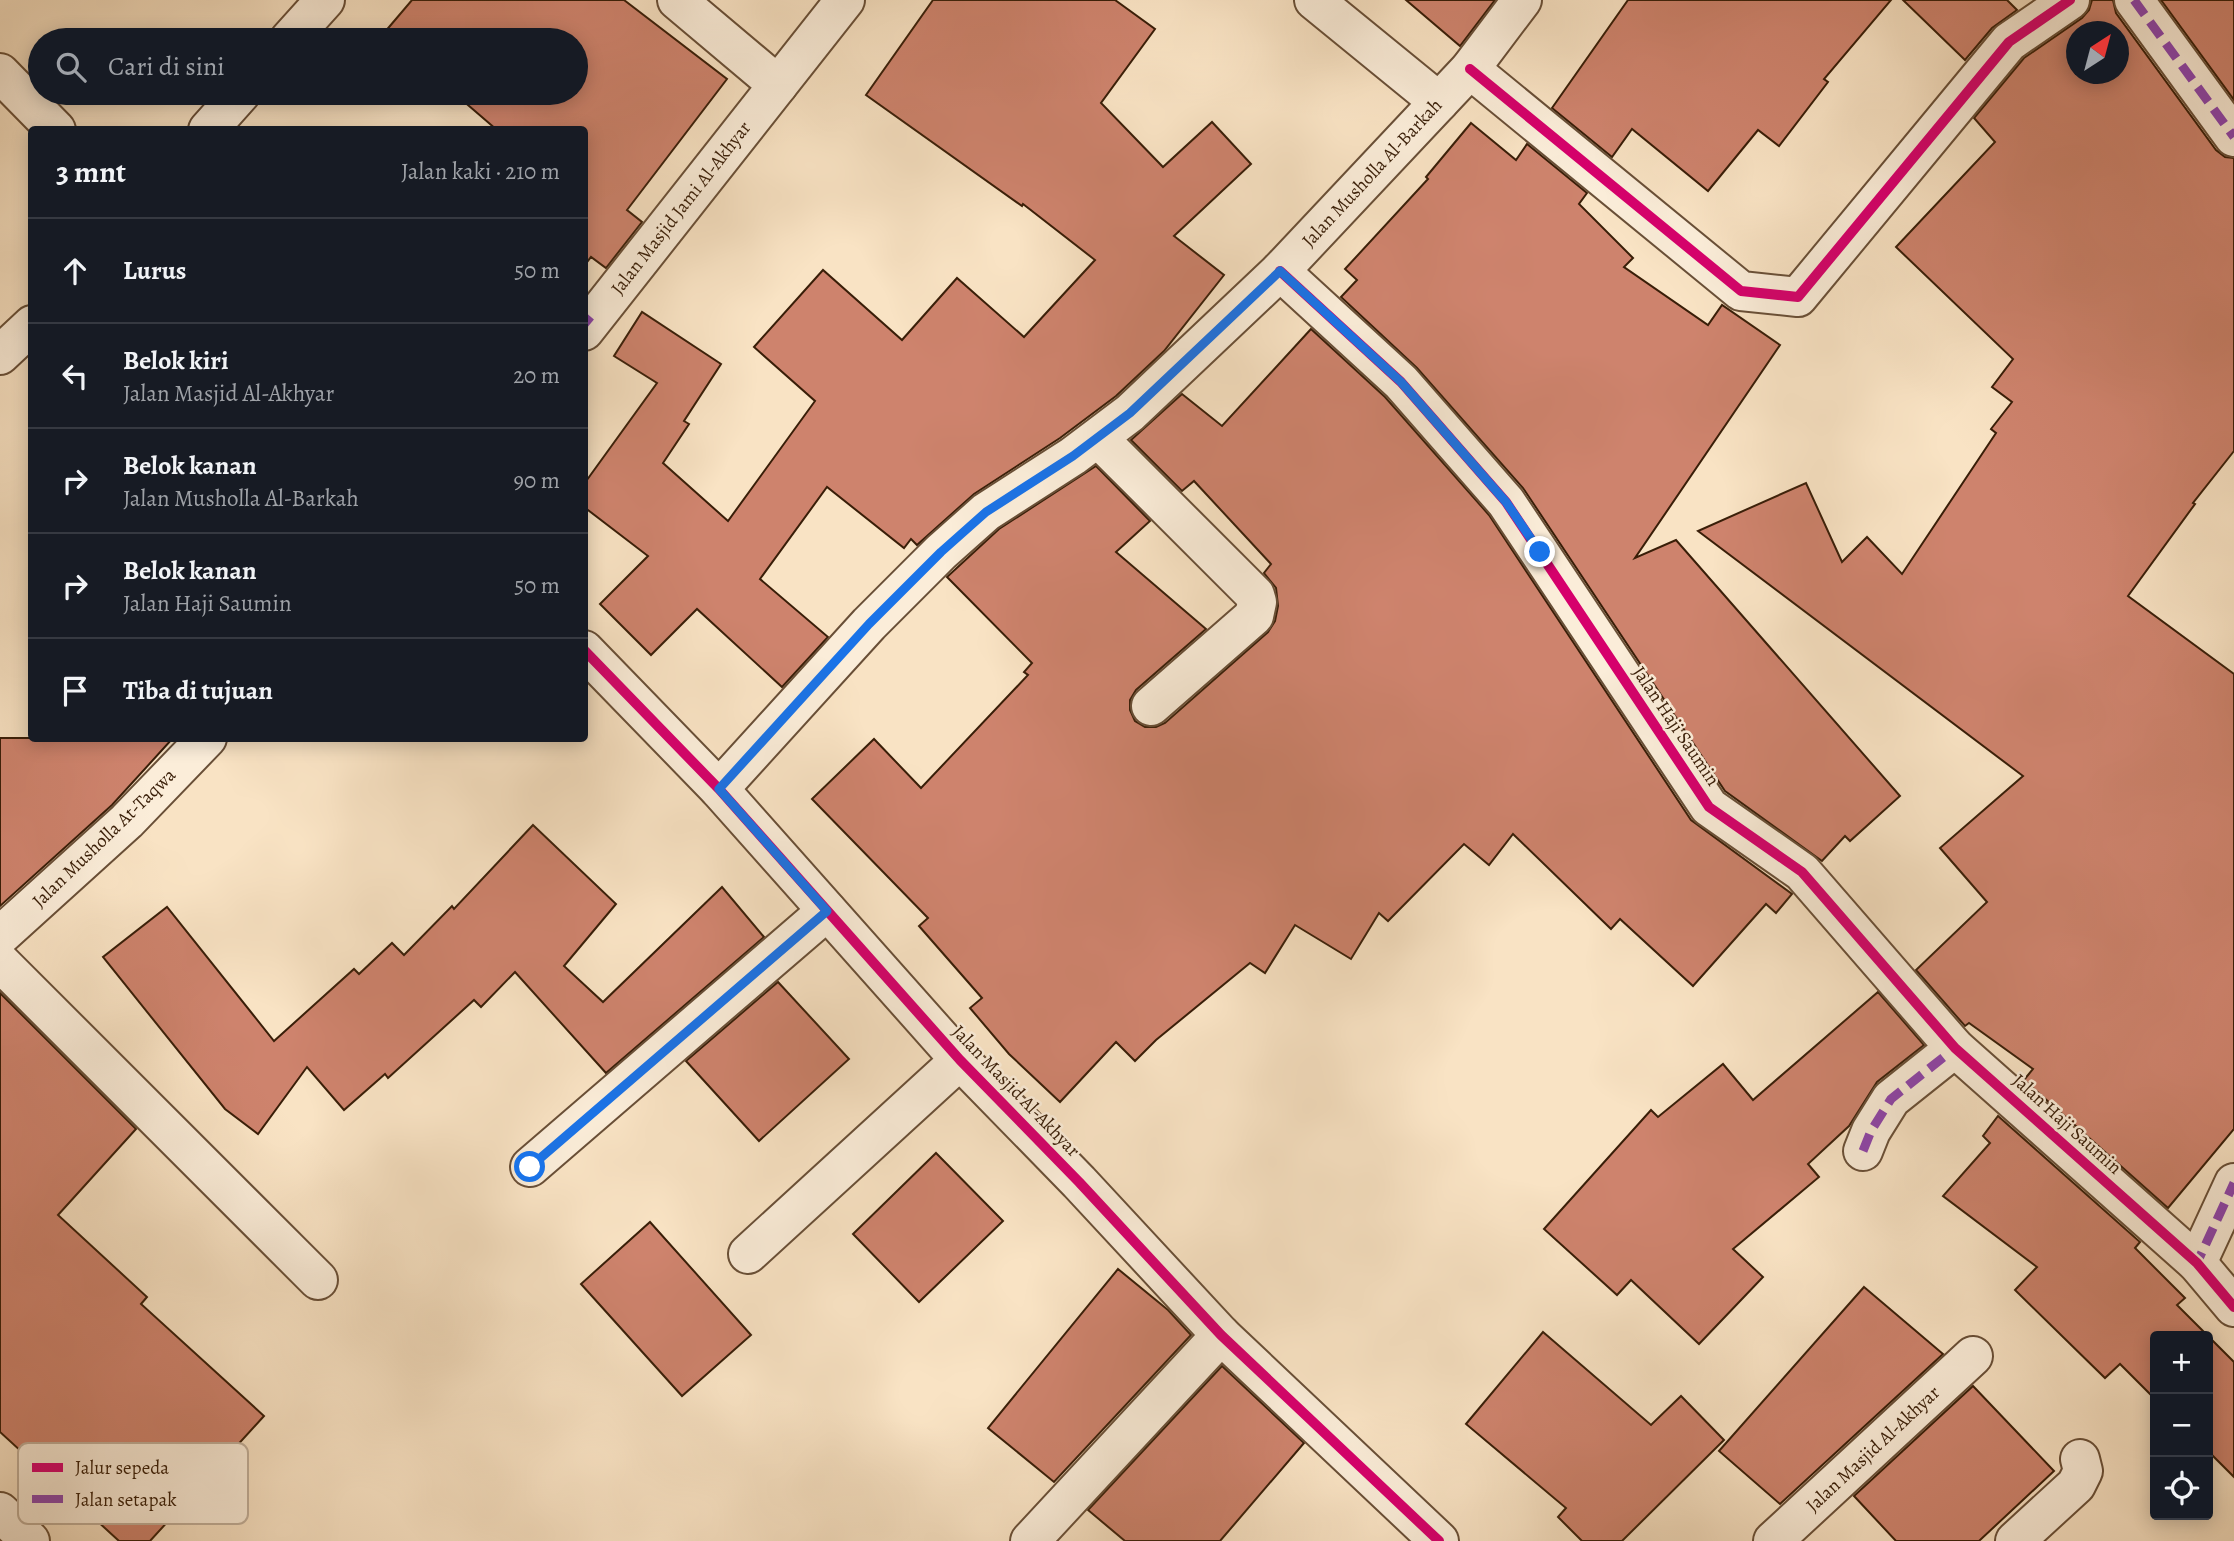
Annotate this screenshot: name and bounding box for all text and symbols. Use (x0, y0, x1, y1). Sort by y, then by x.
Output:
north arrow (2066, 21, 2129, 84)
search box (28, 28, 588, 105)
icon: search (52, 48, 90, 86)
text: Cari di sini (108, 49, 225, 84)
street label: Jalan Musholla Al-Barkah (1296, 93, 1448, 253)
street label: Jalan Masjid Jami Al-Akhyar (605, 116, 757, 300)
text: 3 mnt (56, 152, 126, 192)
text: Jalan kaki · 210 m (401, 156, 560, 187)
icon: ahead (56, 252, 94, 290)
text: Lurus (123, 253, 186, 288)
text: 50 m (514, 255, 560, 286)
text: Belok kiri (123, 343, 229, 378)
icon: left (56, 357, 94, 395)
text: 20 m (513, 360, 560, 391)
text: Jalan Masjid Al-Akhyar (123, 378, 334, 409)
text: Belok kanan (123, 448, 257, 483)
icon: right (56, 462, 94, 500)
text: 90 m (514, 465, 560, 496)
text: Jalan Musholla Al-Barkah (123, 483, 359, 514)
route end (1524, 536, 1555, 567)
text: Belok kanan (123, 553, 257, 588)
icon: right (56, 567, 94, 605)
text: 50 m (514, 570, 560, 601)
text: Jalan Haji Saumin (123, 588, 292, 619)
street label: Jalan Haji Saumin (1626, 661, 1726, 791)
icon: arrive (56, 672, 94, 710)
text: Tiba di tujuan (123, 673, 273, 708)
street label: Jalan Musholla At-Taqwa (26, 762, 182, 914)
street label: Jalan Masjid Al-Akhyar (946, 1019, 1086, 1163)
street label: Jalan Haji Saumin (2007, 1068, 2127, 1180)
route start (514, 1151, 545, 1182)
map controls (2150, 1331, 2213, 1520)
button: + (2150, 1331, 2213, 1394)
street label: Jalan Masjid Al-Akhyar (1800, 1380, 1946, 1518)
button: − (2150, 1394, 2213, 1457)
legend (18, 1443, 248, 1524)
text: Jalur sepeda (75, 1455, 169, 1481)
button: locate (2150, 1457, 2213, 1520)
text: Jalan setapak (75, 1487, 177, 1513)

